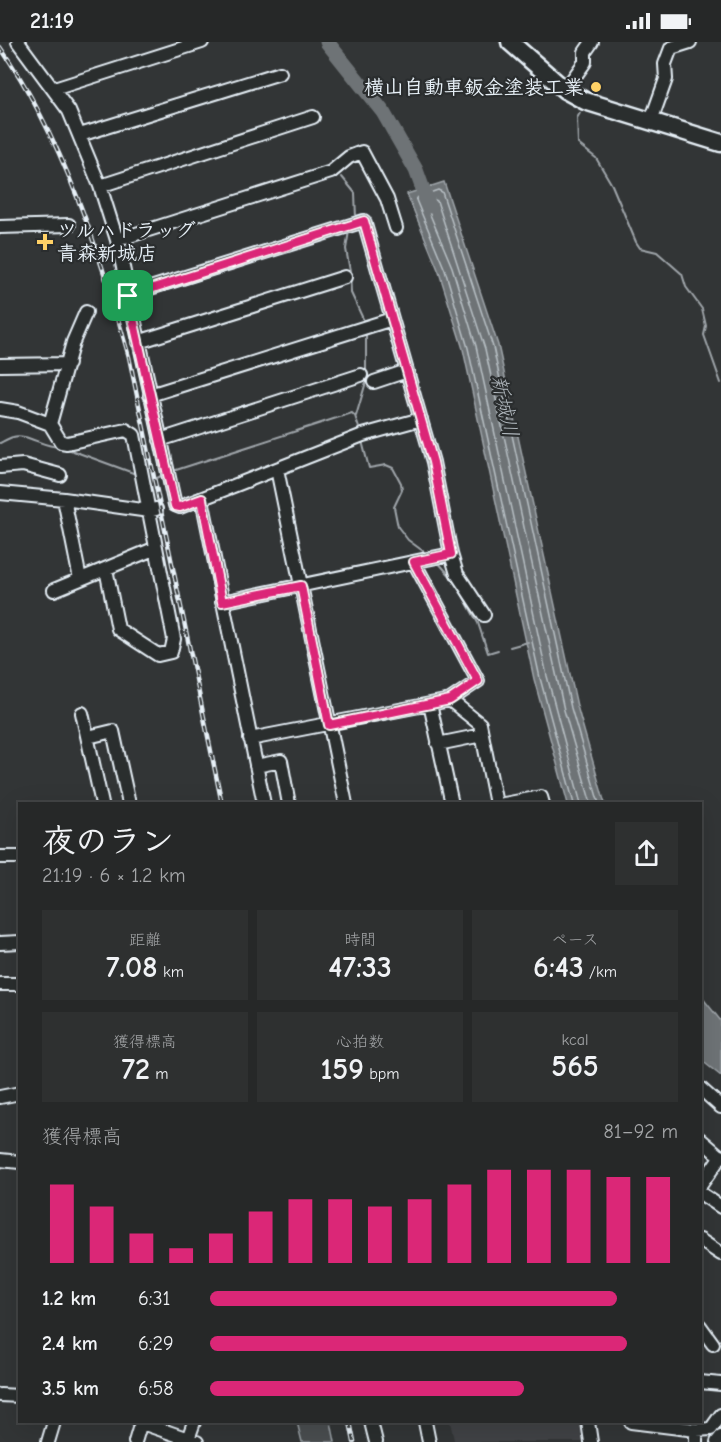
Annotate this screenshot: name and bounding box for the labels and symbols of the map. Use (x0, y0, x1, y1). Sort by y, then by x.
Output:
place label: 横山自動車鈑金塗装工業 (364, 76, 584, 99)
marker: 横山自動車鈑金塗装工業 (589, 80, 603, 94)
place label: ツルハドラッグ 青森新城店 (57, 219, 196, 265)
marker: ツルハドラッグ 青森新城店 (38, 235, 52, 249)
pin (102, 270, 153, 321)
water label: 新城川 (487, 373, 523, 439)

